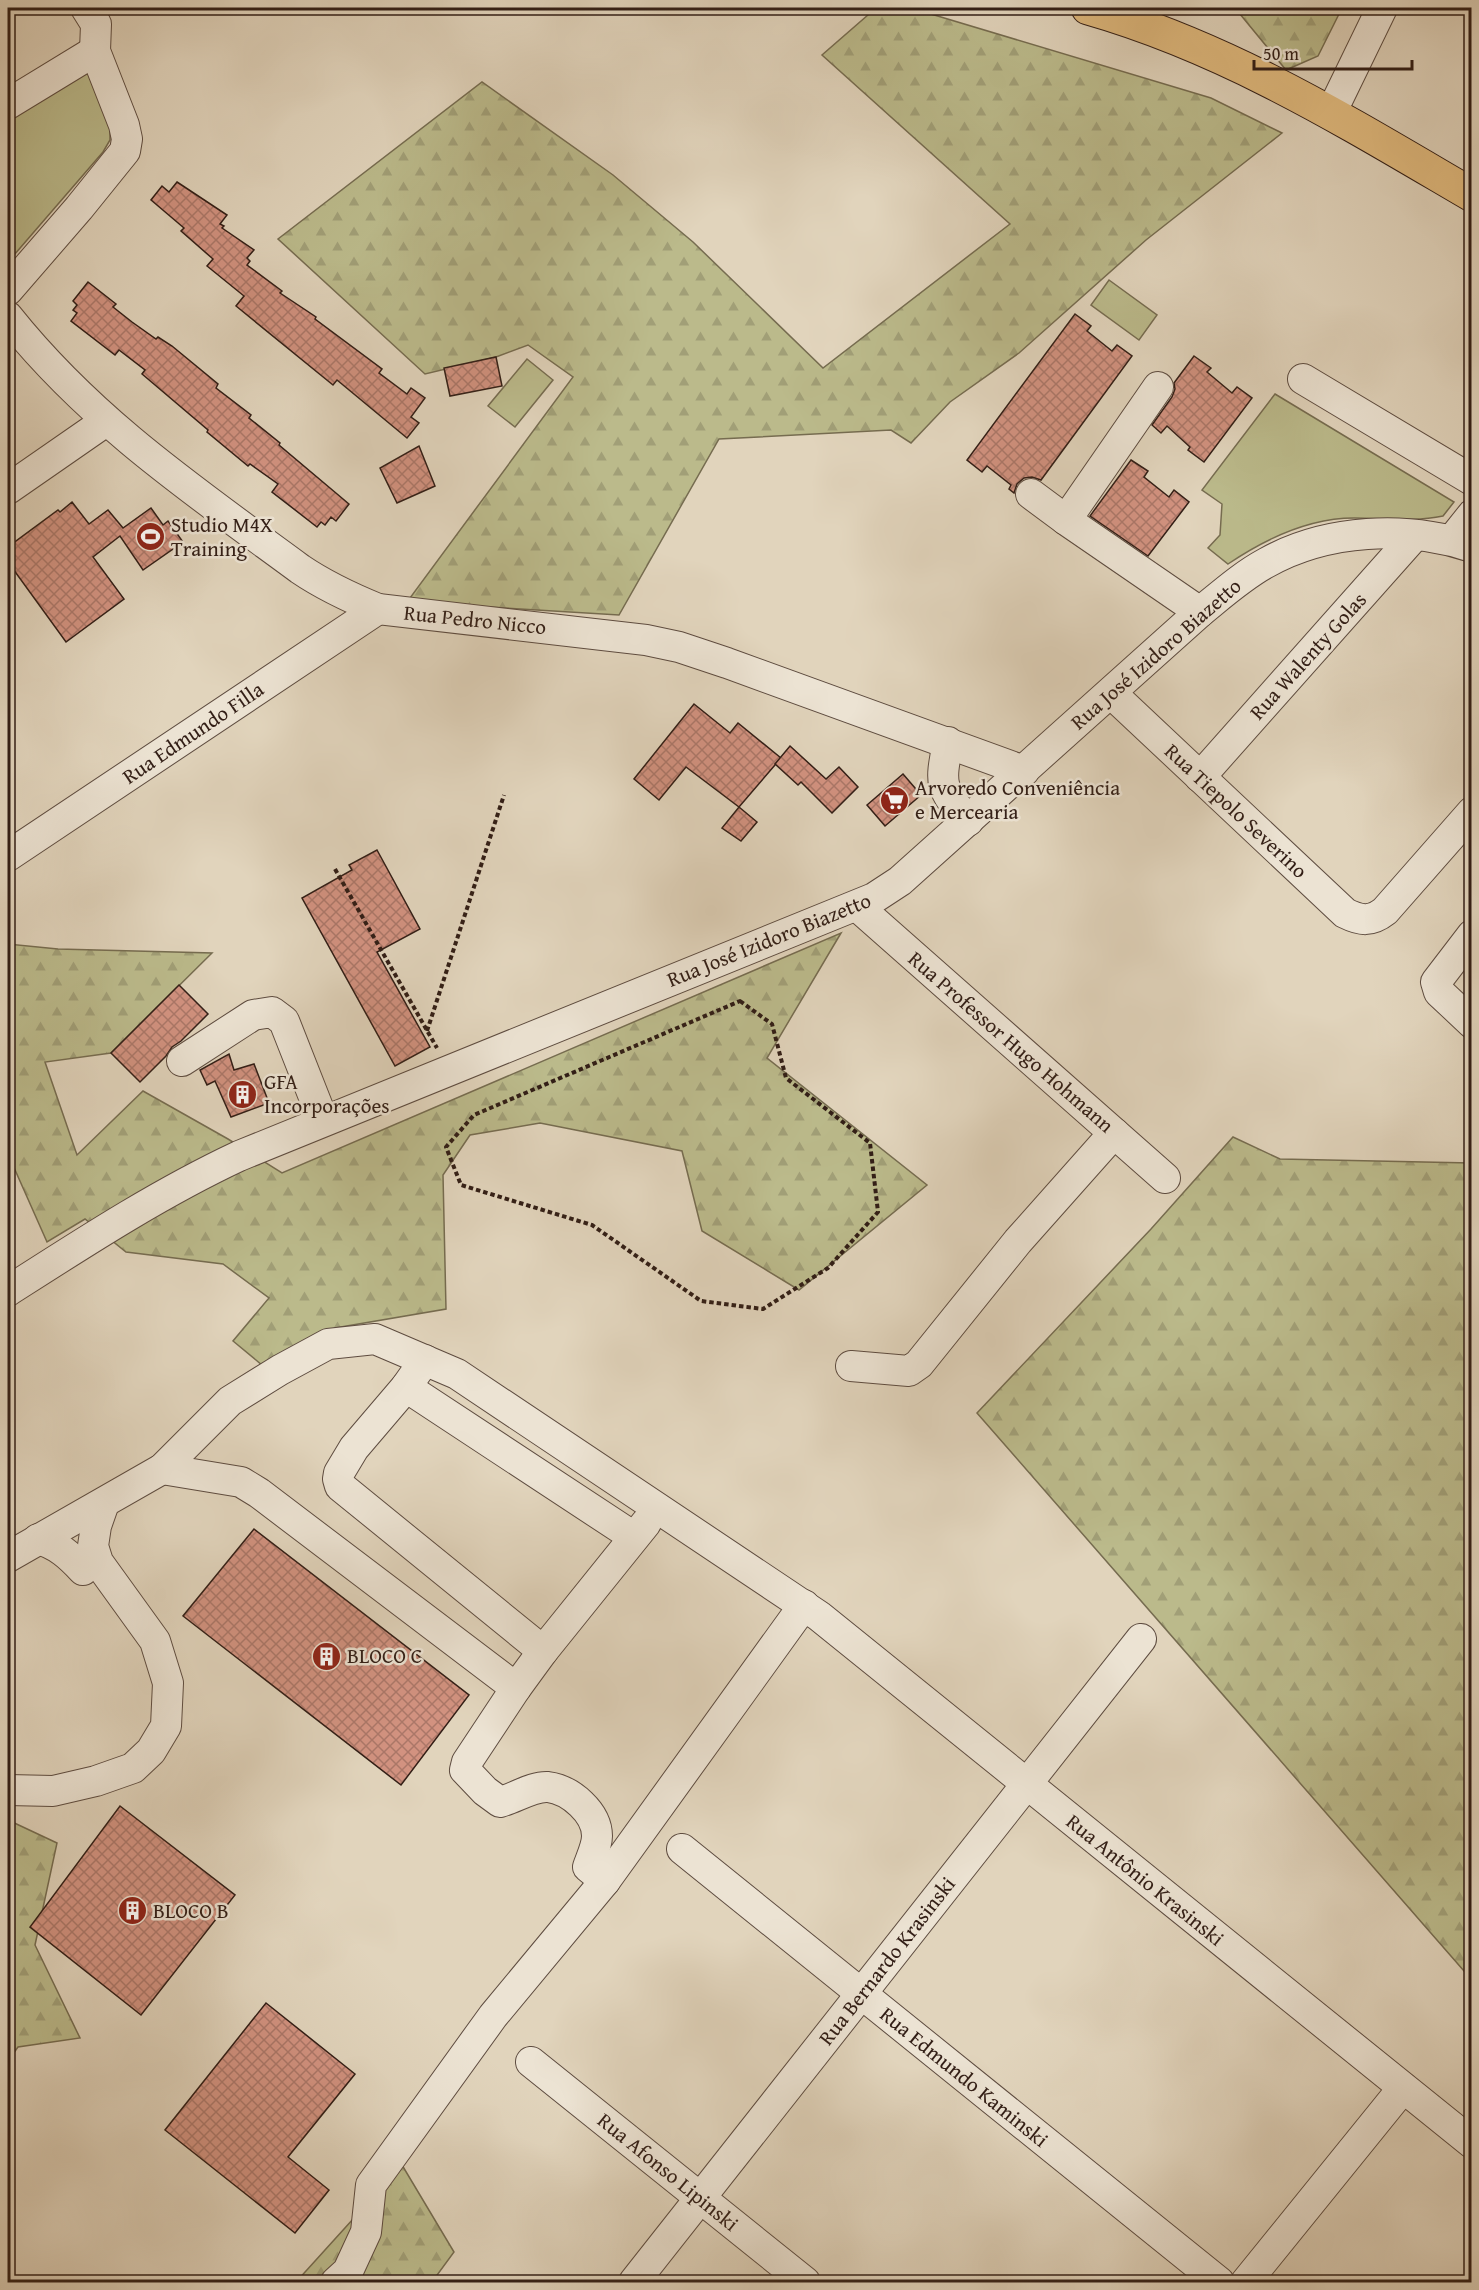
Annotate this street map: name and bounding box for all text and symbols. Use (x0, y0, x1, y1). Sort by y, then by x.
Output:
scale bar (1254, 33, 1412, 71)
text: 50 m (1263, 40, 1299, 67)
place label: Studio M4X Training (171, 509, 273, 564)
sports icon: Studio M4X Training (134, 521, 166, 553)
street label: Rua José Izidoro Biazetto (1063, 571, 1248, 737)
street label: Rua Walenty Golas (1242, 585, 1373, 726)
street label: Rua Pedro Nicco (402, 597, 548, 642)
street label: Rua Edmundo Filla (116, 674, 270, 791)
street label: Rua Tiepolo Severino (1158, 736, 1315, 885)
place label: Arvoredo Conveniência e Mercearia (915, 772, 1120, 827)
supermarket icon: Arvoredo Conveniência e Mercearia (878, 784, 910, 816)
street label: Rua José Izidoro Biazetto (662, 884, 876, 995)
street label: Rua Professor Hugo Hohmann (902, 943, 1121, 1140)
place label: GFA Incorporações (264, 1066, 390, 1121)
building icon: GFA Incorporações (227, 1078, 259, 1110)
building icon: BLOCO C (310, 1640, 342, 1672)
place label: BLOCO C (347, 1640, 422, 1671)
street label: Rua Antônio Krasinski (1060, 1806, 1231, 1953)
street label: Rua Bernardo Krasinski (811, 1870, 963, 2052)
building icon: BLOCO B (116, 1895, 148, 1927)
place label: BLOCO B (153, 1895, 229, 1926)
street label: Rua Edmundo Kaminski (873, 1999, 1055, 2154)
street label: Rua Afonso Lipinski (591, 2105, 746, 2238)

